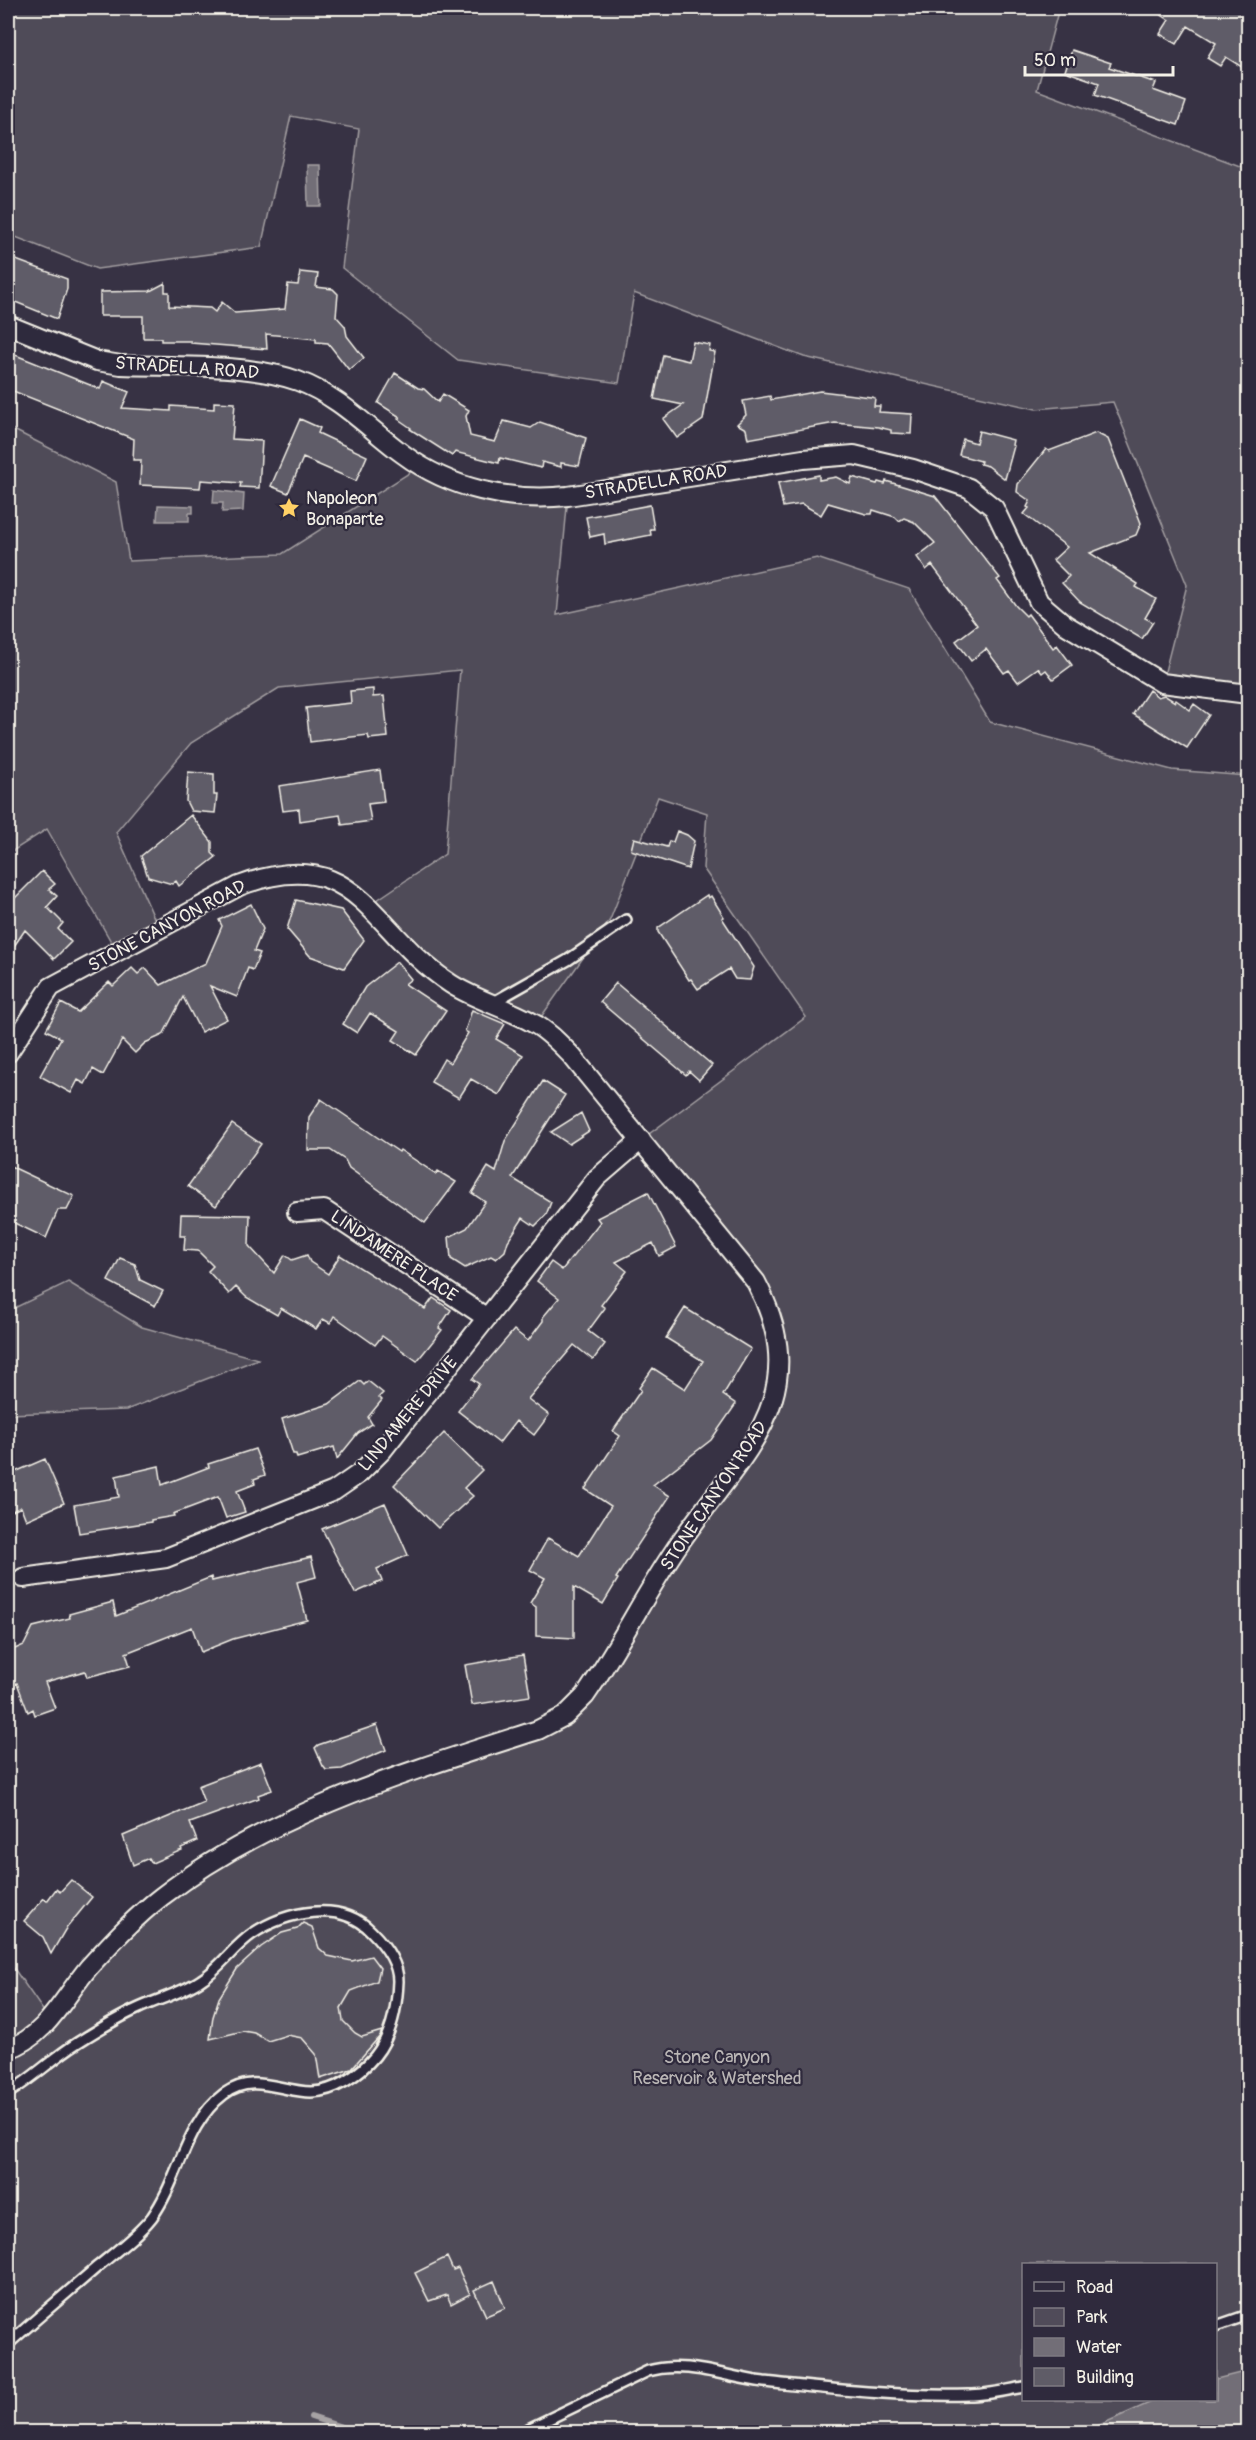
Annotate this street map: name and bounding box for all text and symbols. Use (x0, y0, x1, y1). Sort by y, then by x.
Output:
scale bar (1025, 39, 1174, 77)
text: 50 m (1034, 49, 1076, 72)
street label: STRADELLA ROAD (114, 352, 260, 384)
street label: STRADELLA ROAD (583, 459, 729, 505)
place label: Napoleon Bonaparte (306, 487, 384, 531)
place icon: Napoleon Bonaparte (277, 496, 301, 520)
street label: STONE CANYON ROAD (84, 875, 250, 977)
street label: LINDAMERE PLACE (326, 1205, 462, 1307)
street label: LINDAMERE DRIVE (353, 1352, 463, 1476)
street label: STONE CANYON ROAD (656, 1417, 772, 1575)
park label: Stone Canyon Reservoir & Watershed (632, 2046, 802, 2090)
legend (1022, 2263, 1217, 2401)
text: Road (1076, 2276, 1113, 2299)
text: Park (1076, 2306, 1108, 2329)
text: Water (1076, 2336, 1122, 2359)
text: Building (1076, 2366, 1134, 2389)

